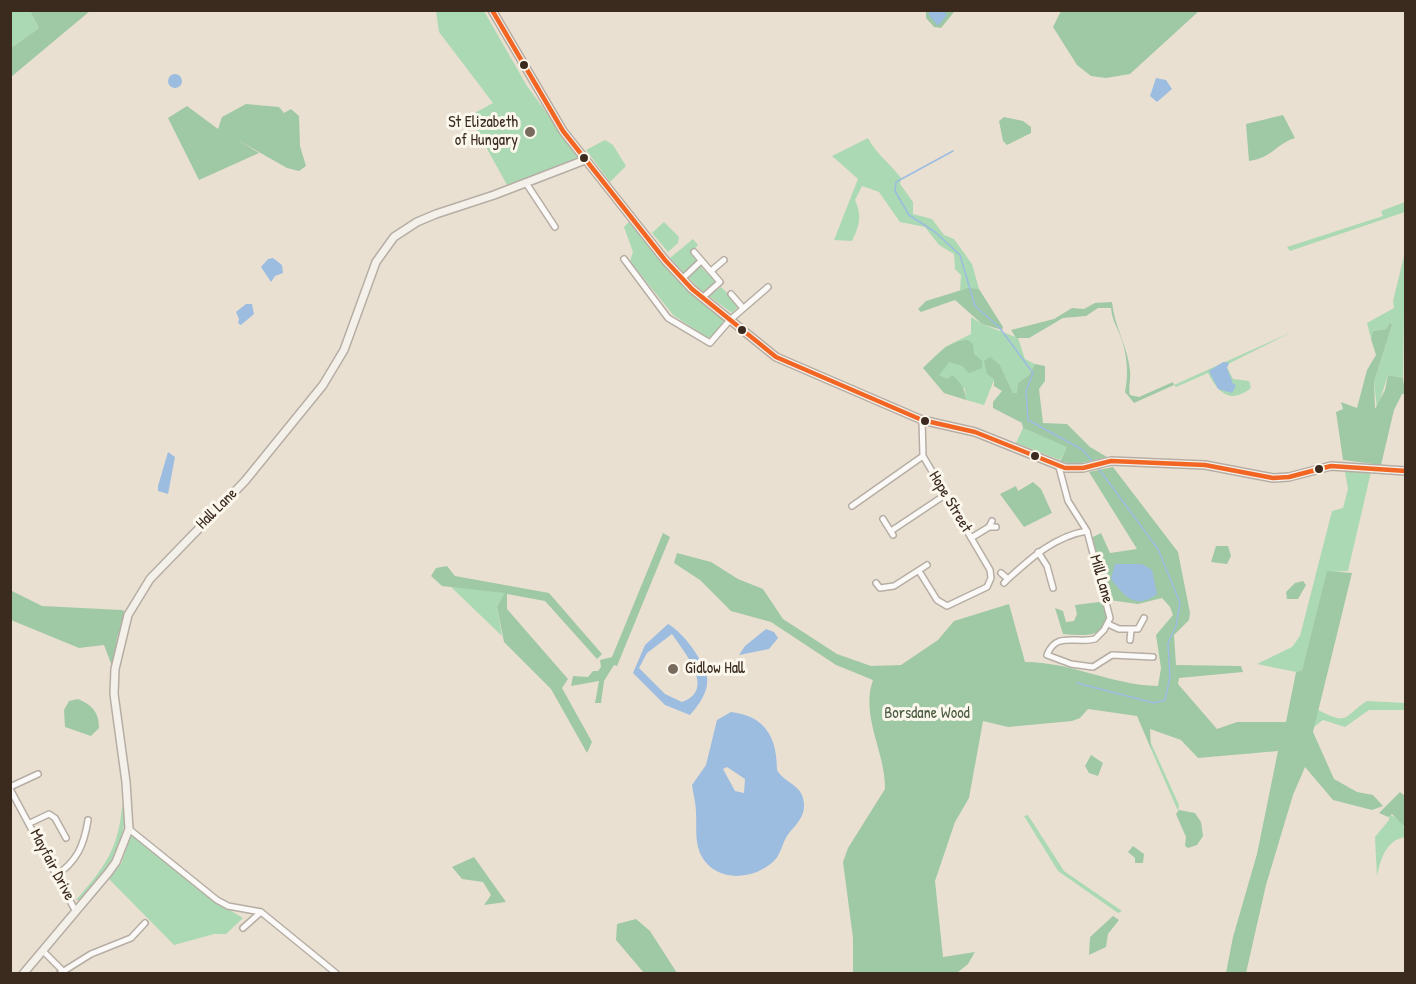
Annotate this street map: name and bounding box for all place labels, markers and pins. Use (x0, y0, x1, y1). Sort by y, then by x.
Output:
unlabelled marker (518, 59, 530, 71)
place label: St Elizabeth of Hungary (448, 113, 518, 151)
marker: St Elizabeth of Hungary (523, 125, 537, 139)
unlabelled marker (578, 152, 590, 164)
unlabelled marker (736, 324, 748, 336)
unlabelled marker (919, 415, 931, 427)
unlabelled marker (1029, 450, 1041, 462)
unlabelled marker (1313, 463, 1325, 475)
place label: Gidlow Hall (685, 659, 745, 679)
marker: Gidlow Hall (666, 662, 680, 676)

